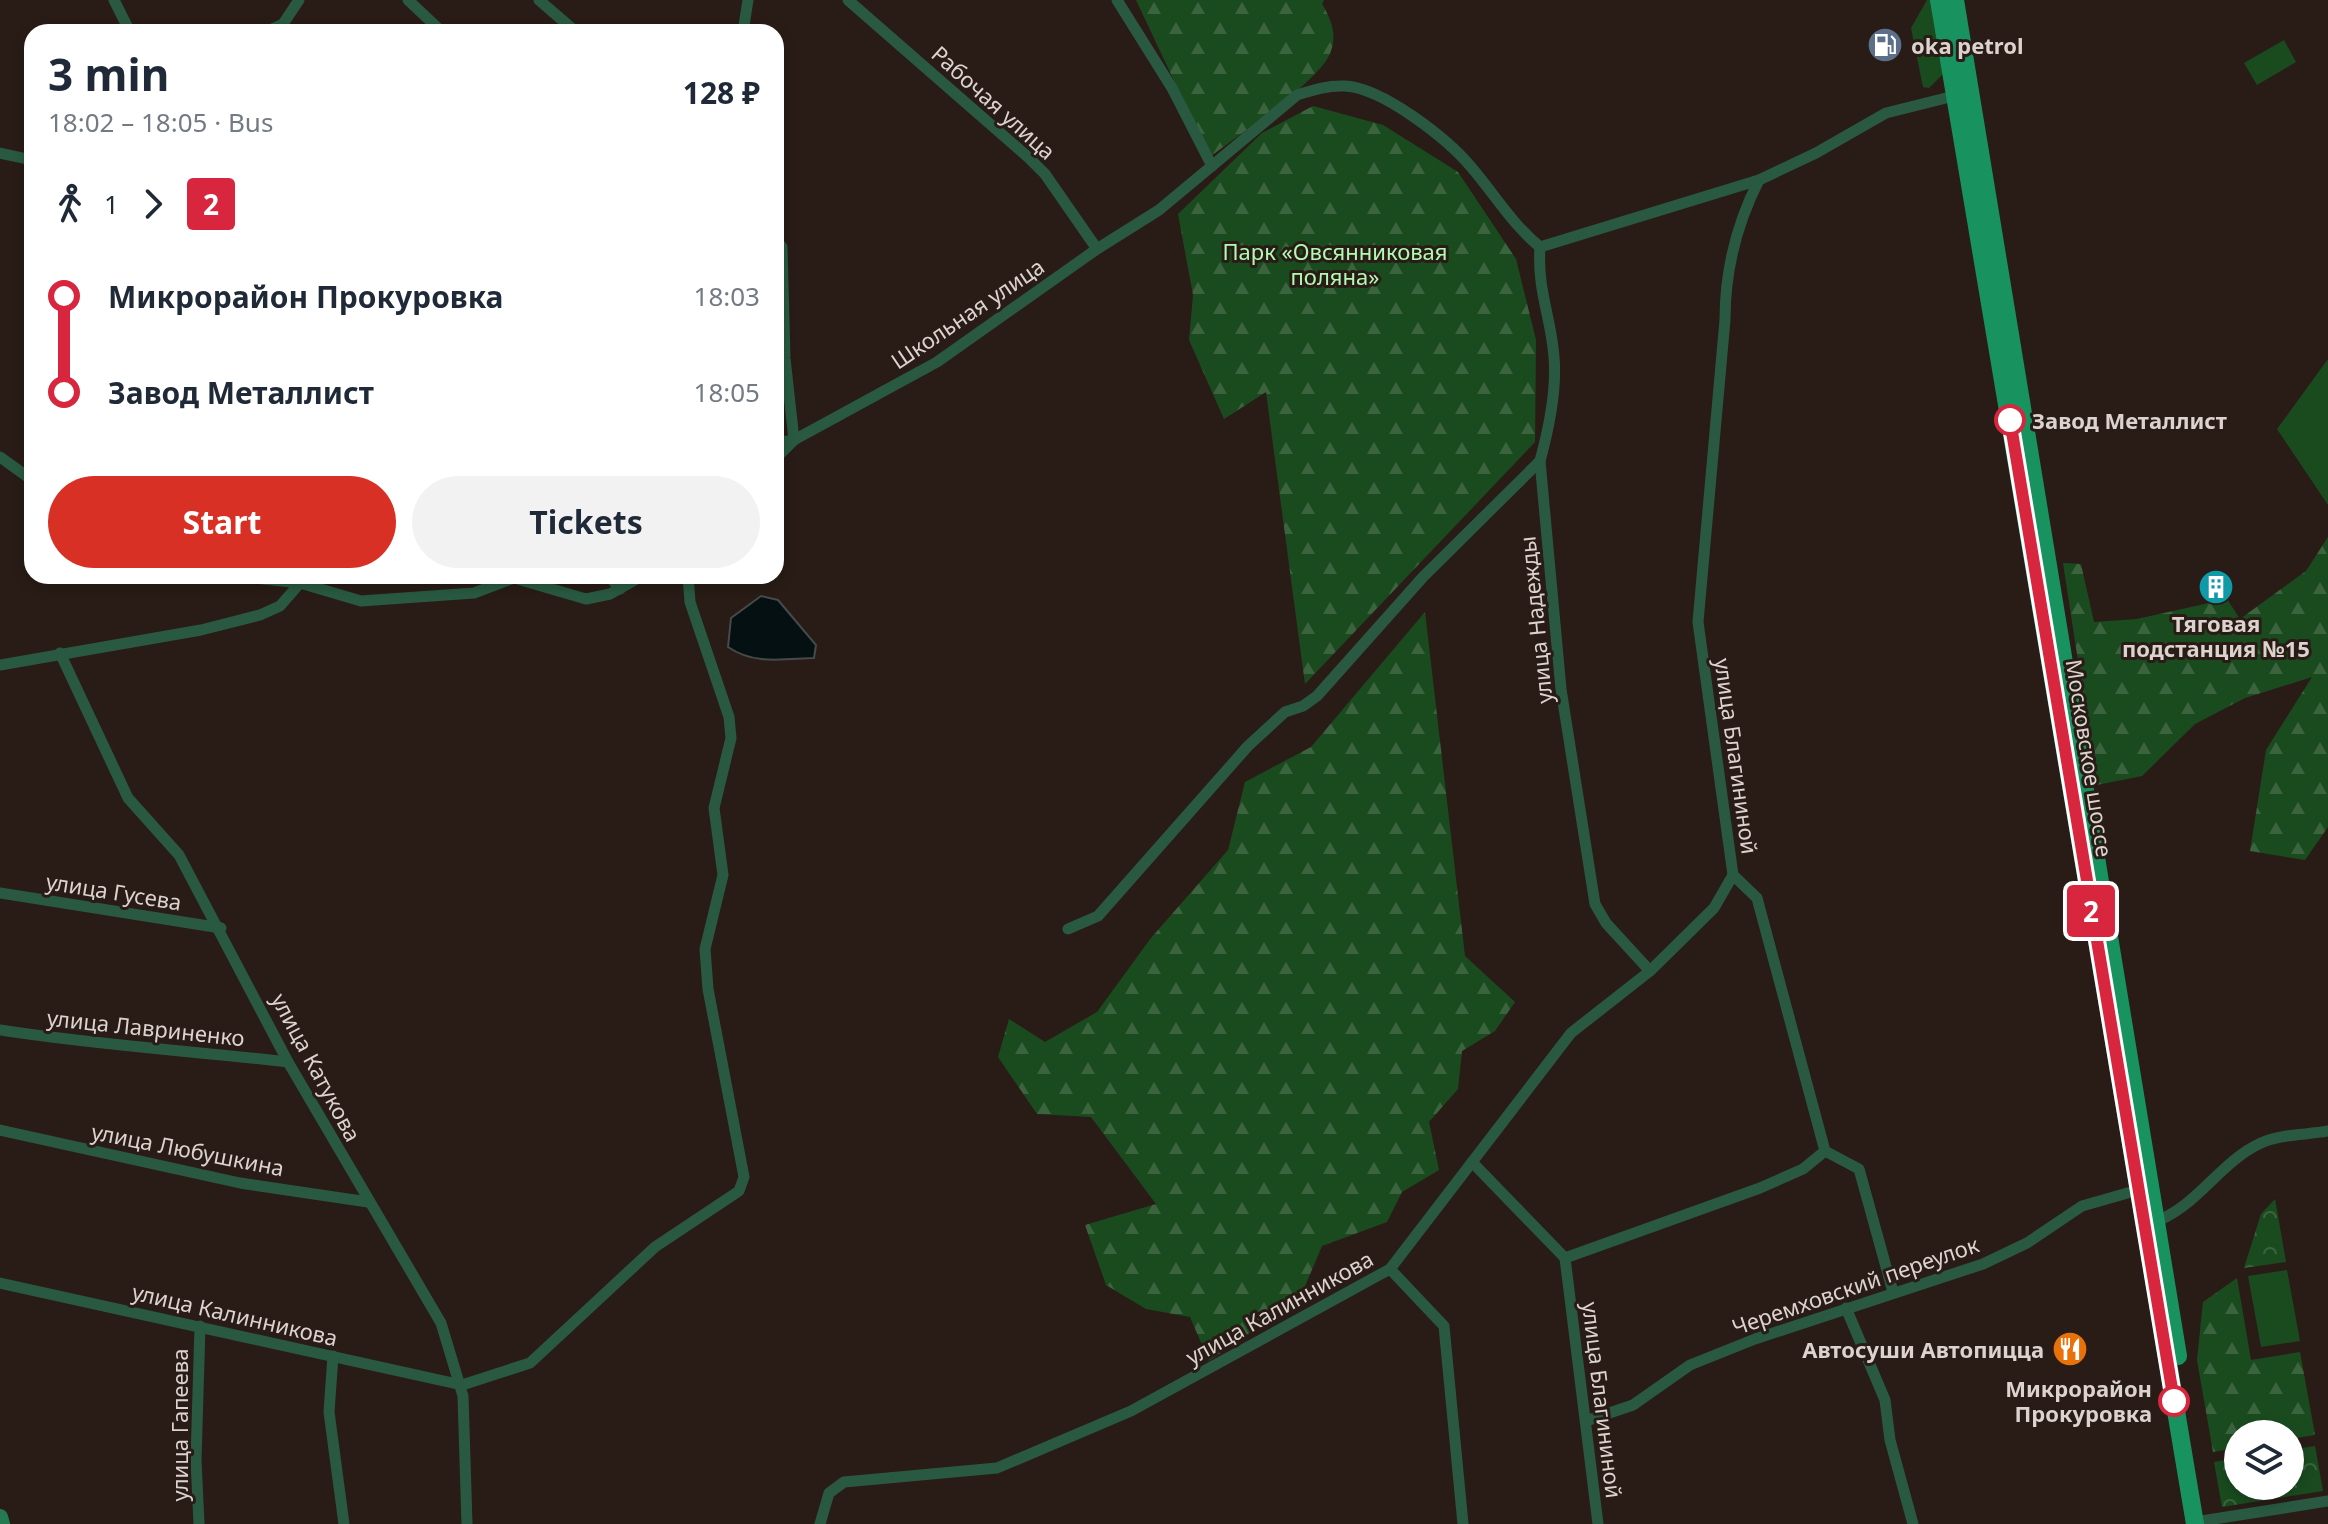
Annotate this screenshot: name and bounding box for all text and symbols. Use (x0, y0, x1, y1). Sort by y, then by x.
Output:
fuel station icon: oka petrol (1866, 26, 1904, 64)
place label: oka petrol (1911, 30, 2024, 60)
street label: Рабочая улица (926, 38, 1062, 166)
text: 3 min (48, 44, 169, 104)
text: 128 ₽ (683, 72, 760, 113)
text: 18:02 – 18:05 · Bus (48, 104, 273, 140)
icon: walk (48, 182, 92, 226)
icon: forward (131, 182, 175, 226)
text: 2 (203, 185, 219, 223)
text: 1 (104, 186, 119, 222)
park label: Парк «Овсянниковая поляна» (1222, 236, 1448, 291)
street label: Школьная улица (885, 251, 1049, 375)
text: Микрорайон Прокуровка (108, 276, 503, 317)
text: 18:03 (694, 278, 760, 314)
text: Завод Металлист (108, 372, 374, 413)
text: 18:05 (694, 374, 760, 410)
marker: Завод Металлист (1995, 405, 2025, 435)
place label: Завод Металлист (2032, 405, 2227, 435)
button: Start (48, 476, 396, 568)
button: Tickets (412, 476, 760, 568)
street label: улица Надежды (1511, 535, 1559, 705)
building icon: Тяговая подстанция №15 (2197, 568, 2235, 606)
place label: Тяговая подстанция №15 (2122, 608, 2310, 663)
street label: улица Благининой (1708, 656, 1766, 856)
street label: Московское шоссе (2060, 657, 2120, 859)
street label: улица Гусева (44, 865, 184, 917)
line badge: 2 (2065, 885, 2117, 937)
text: 2 (2083, 892, 2099, 930)
street label: улица Катукова (265, 988, 369, 1146)
street label: улица Лавриненко (46, 1002, 246, 1052)
street label: улица Любушкина (89, 1116, 287, 1182)
street label: Черемховский переулок (1728, 1229, 1983, 1341)
street label: улица Калинникова (1180, 1243, 1378, 1371)
street label: улица Калинникова (129, 1276, 341, 1352)
street label: улица Благининой (1576, 1300, 1630, 1500)
restaurant icon: Автосуши Автопицца (2051, 1330, 2089, 1368)
place label: Автосуши Автопицца (1802, 1334, 2044, 1364)
street label: улица Гапеева (164, 1349, 194, 1501)
place label: Микрорайон Прокуровка (2005, 1373, 2152, 1428)
marker: Микрорайон Прокуровка (2159, 1386, 2189, 1416)
map controls (2224, 1420, 2304, 1500)
button: layers (2224, 1420, 2304, 1500)

